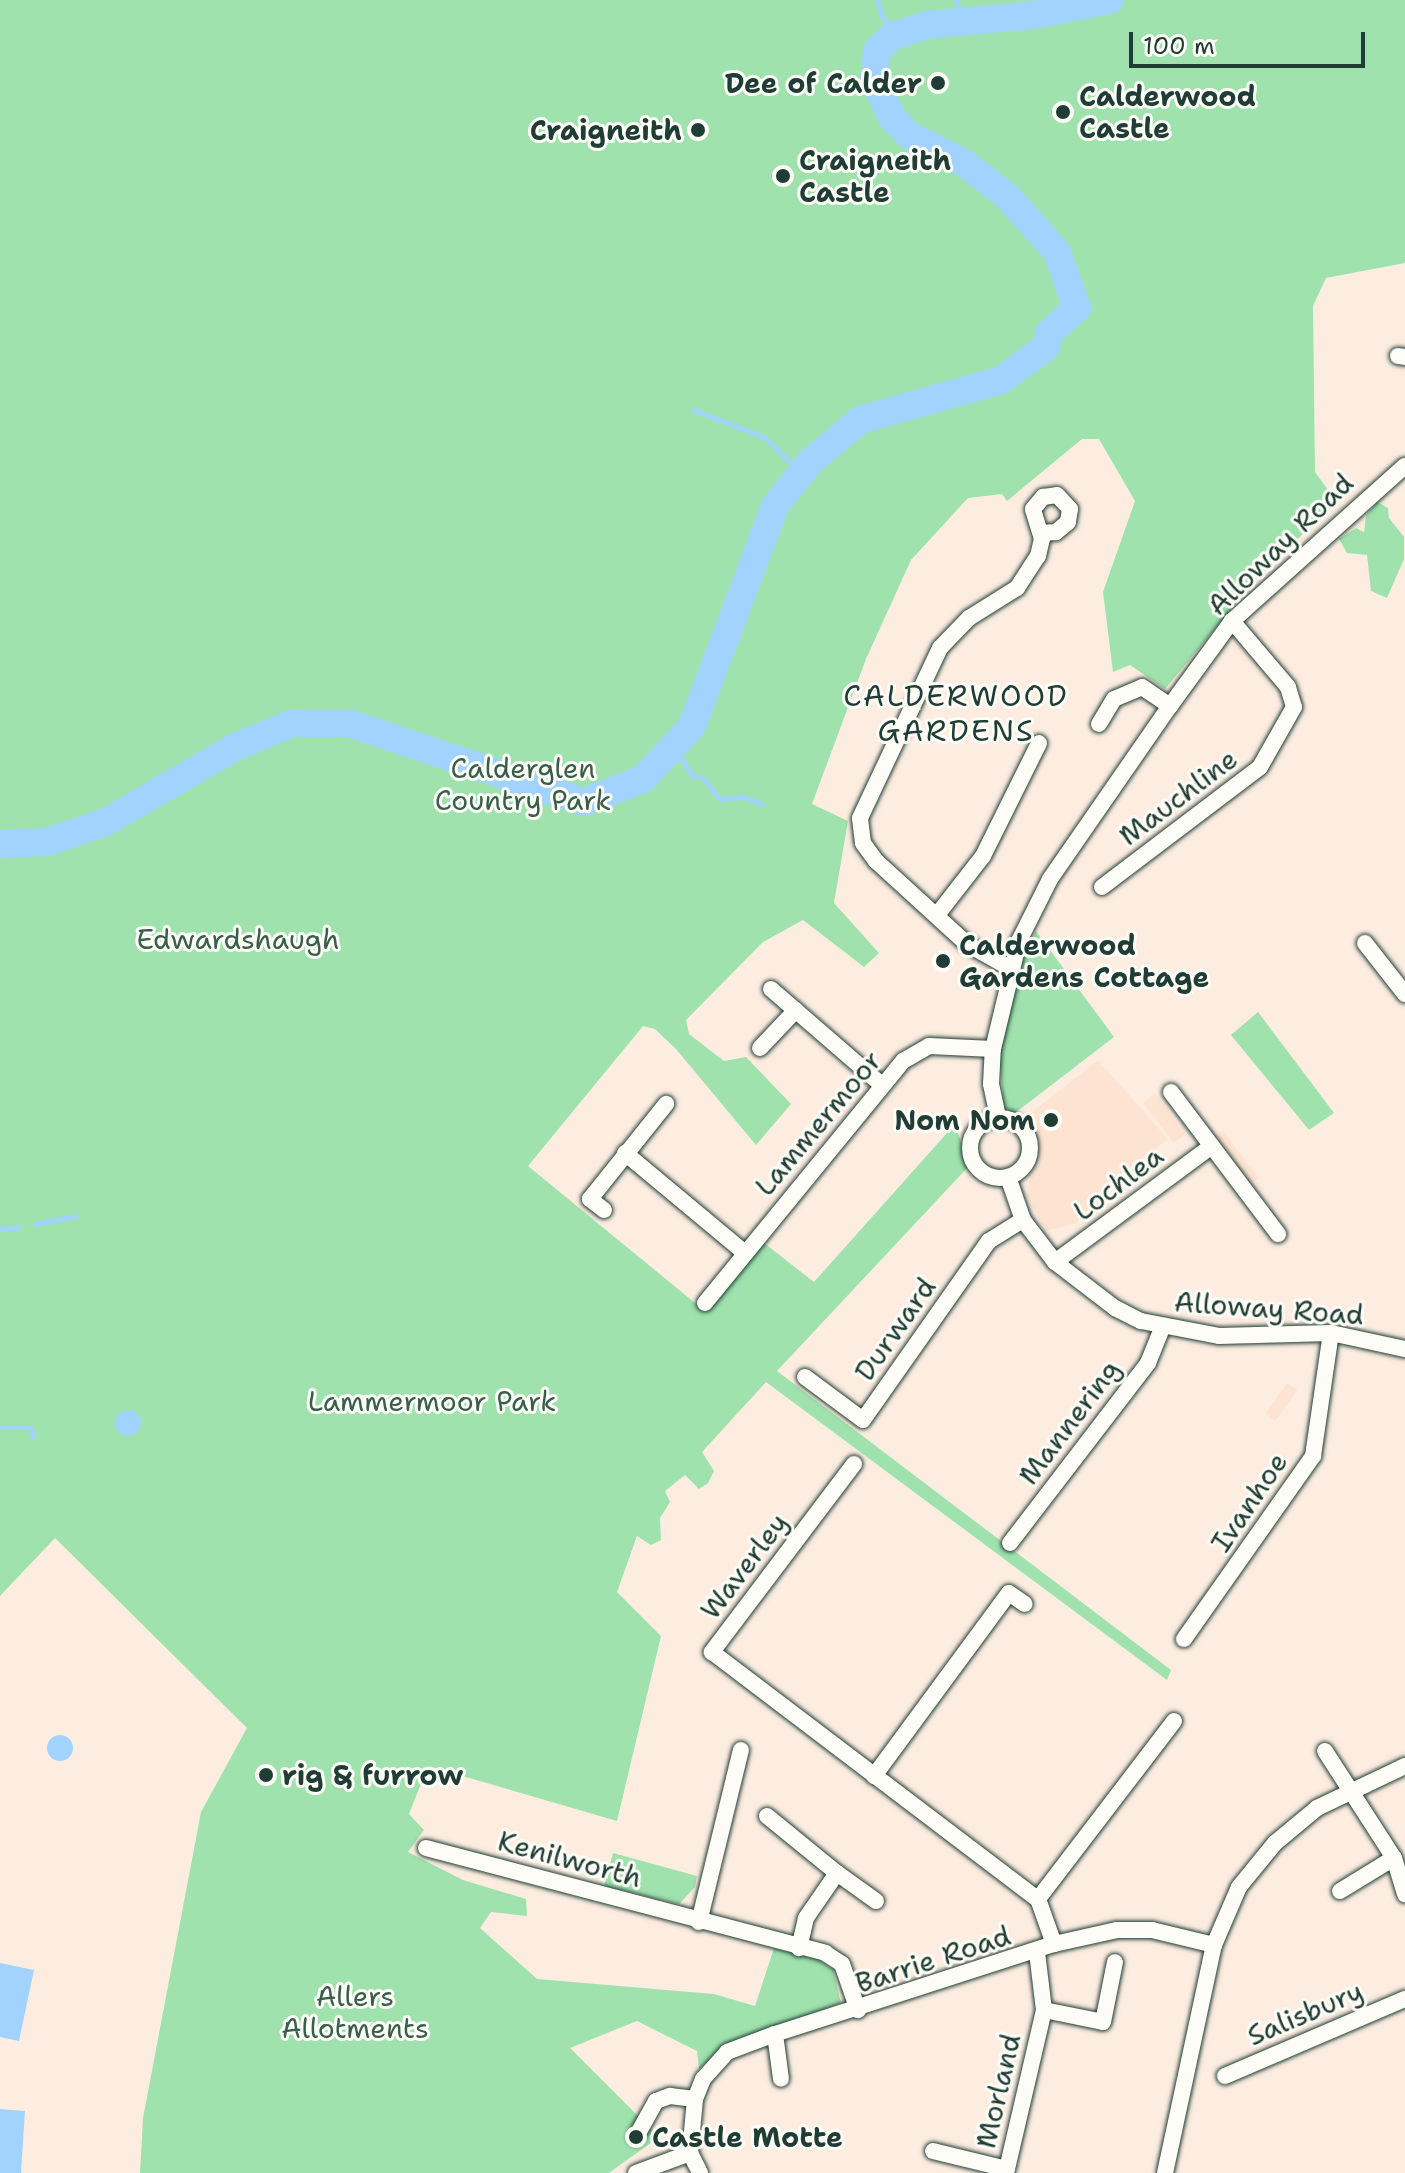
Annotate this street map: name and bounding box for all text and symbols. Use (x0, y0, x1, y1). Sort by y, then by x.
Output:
scale bar (1133, 16, 1369, 66)
text: 100 m (1143, 30, 1215, 62)
place label: Dee of Calder (725, 66, 922, 100)
marker: Dee of Calder (929, 74, 947, 92)
place label: Calderwood Castle (1079, 79, 1256, 145)
marker: Calderwood Castle (1054, 103, 1072, 121)
place label: Craigneith (530, 113, 682, 147)
marker: Craigneith (689, 121, 707, 139)
place label: Craigneith Castle (799, 143, 951, 209)
marker: Craigneith Castle (774, 167, 792, 185)
street label: Alloway Road (1200, 466, 1360, 622)
district label: CALDERWOOD GARDENS (843, 678, 1069, 748)
street label: Mauchline (1112, 742, 1244, 852)
park label: Calderglen Country Park (435, 751, 611, 817)
park label: Edwardshaugh (137, 922, 339, 956)
place label: Calderwood Gardens Cottage (959, 928, 1209, 994)
marker: Calderwood Gardens Cottage (934, 952, 952, 970)
street label: Lammermoor (748, 1044, 888, 1202)
place label: Nom Nom (894, 1103, 1035, 1137)
marker: Nom Nom (1042, 1111, 1060, 1129)
street label: Lochlea (1067, 1138, 1169, 1228)
street label: Durward (847, 1271, 943, 1387)
street label: Alloway Road (1173, 1285, 1365, 1331)
street label: Mannering (1011, 1353, 1127, 1491)
park label: Lammermoor Park (308, 1384, 556, 1418)
street label: Ivanhoe (1204, 1446, 1294, 1558)
street label: Waverley (693, 1506, 795, 1626)
place label: rig & furrow (282, 1758, 463, 1792)
marker: rig & furrow (257, 1766, 275, 1784)
street label: Kenilworth (494, 1824, 646, 1894)
street label: Barrie Road (851, 1918, 1015, 2000)
street label: Salisbury (1242, 1974, 1368, 2052)
park label: Allers Allotments (281, 1979, 429, 2045)
street label: Morland (969, 2030, 1027, 2152)
place label: Castle Motte (652, 2120, 843, 2154)
marker: Castle Motte (627, 2128, 645, 2146)

